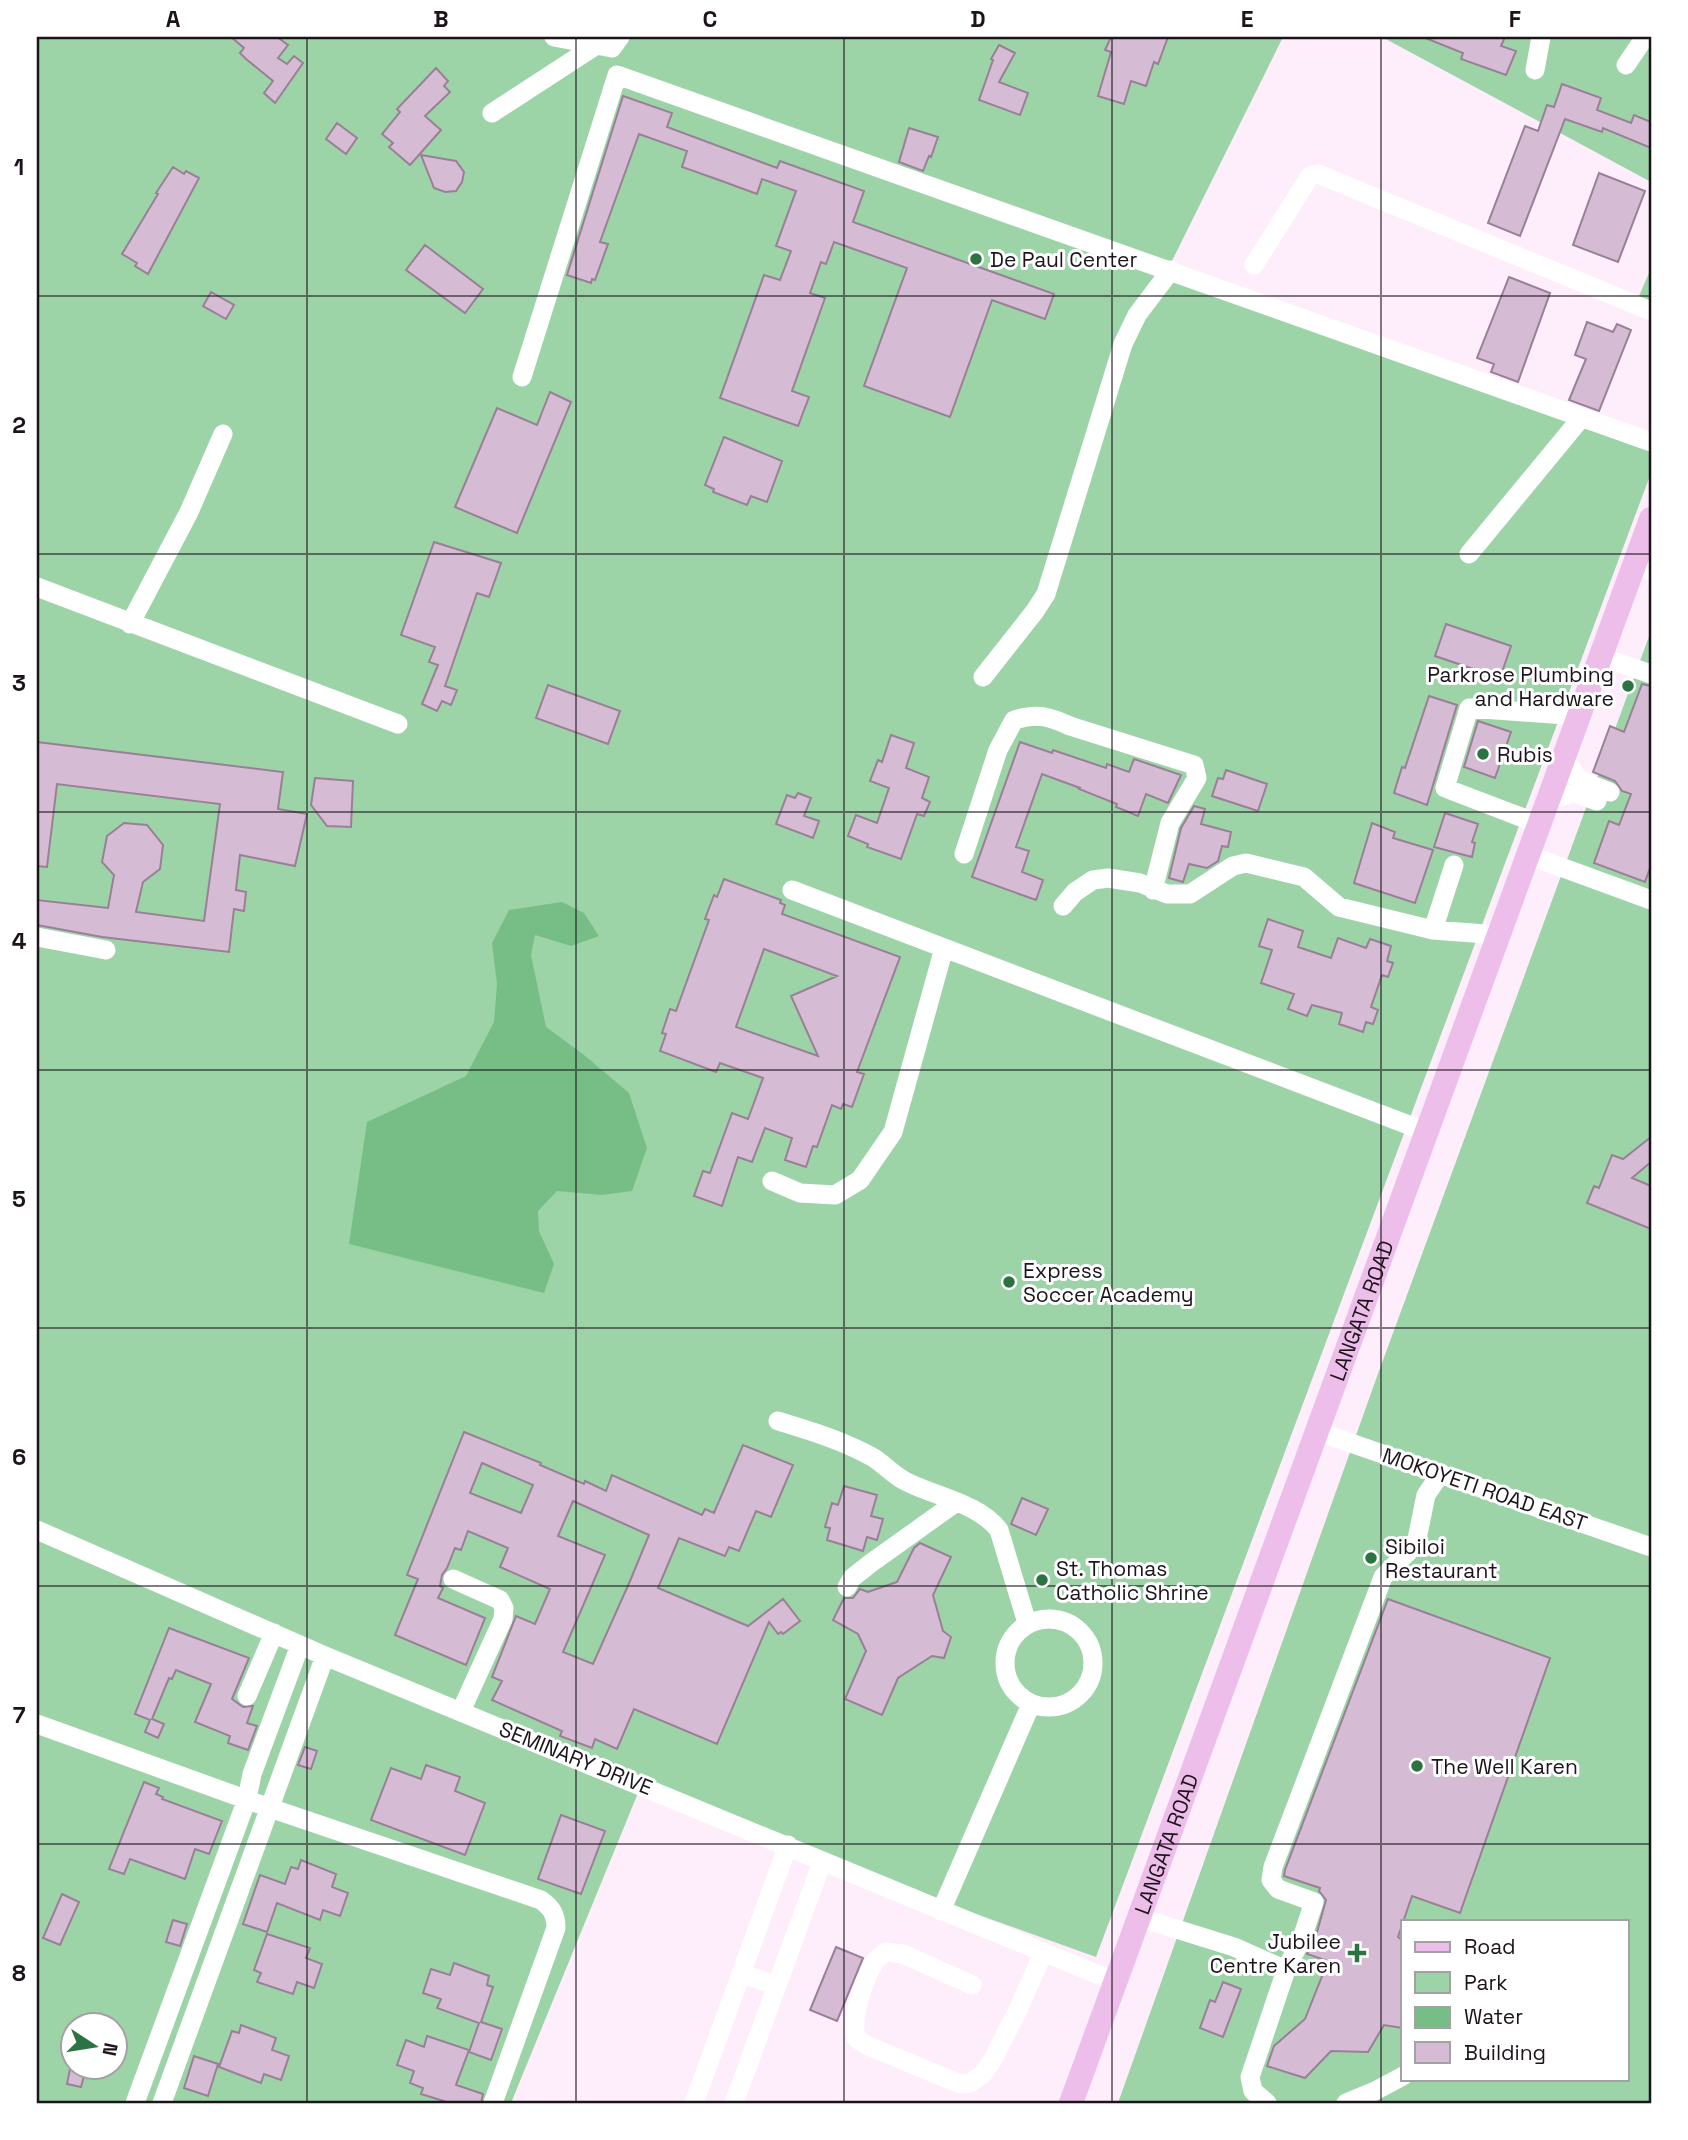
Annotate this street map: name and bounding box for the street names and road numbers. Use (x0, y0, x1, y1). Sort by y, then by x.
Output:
street label: LANGATA ROAD (1323, 1237, 1399, 1384)
street label: MOKOYETI ROAD EAST (1379, 1441, 1591, 1537)
street label: SEMINARY DRIVE (495, 1715, 657, 1801)
street label: LANGATA ROAD (1128, 1770, 1204, 1918)

